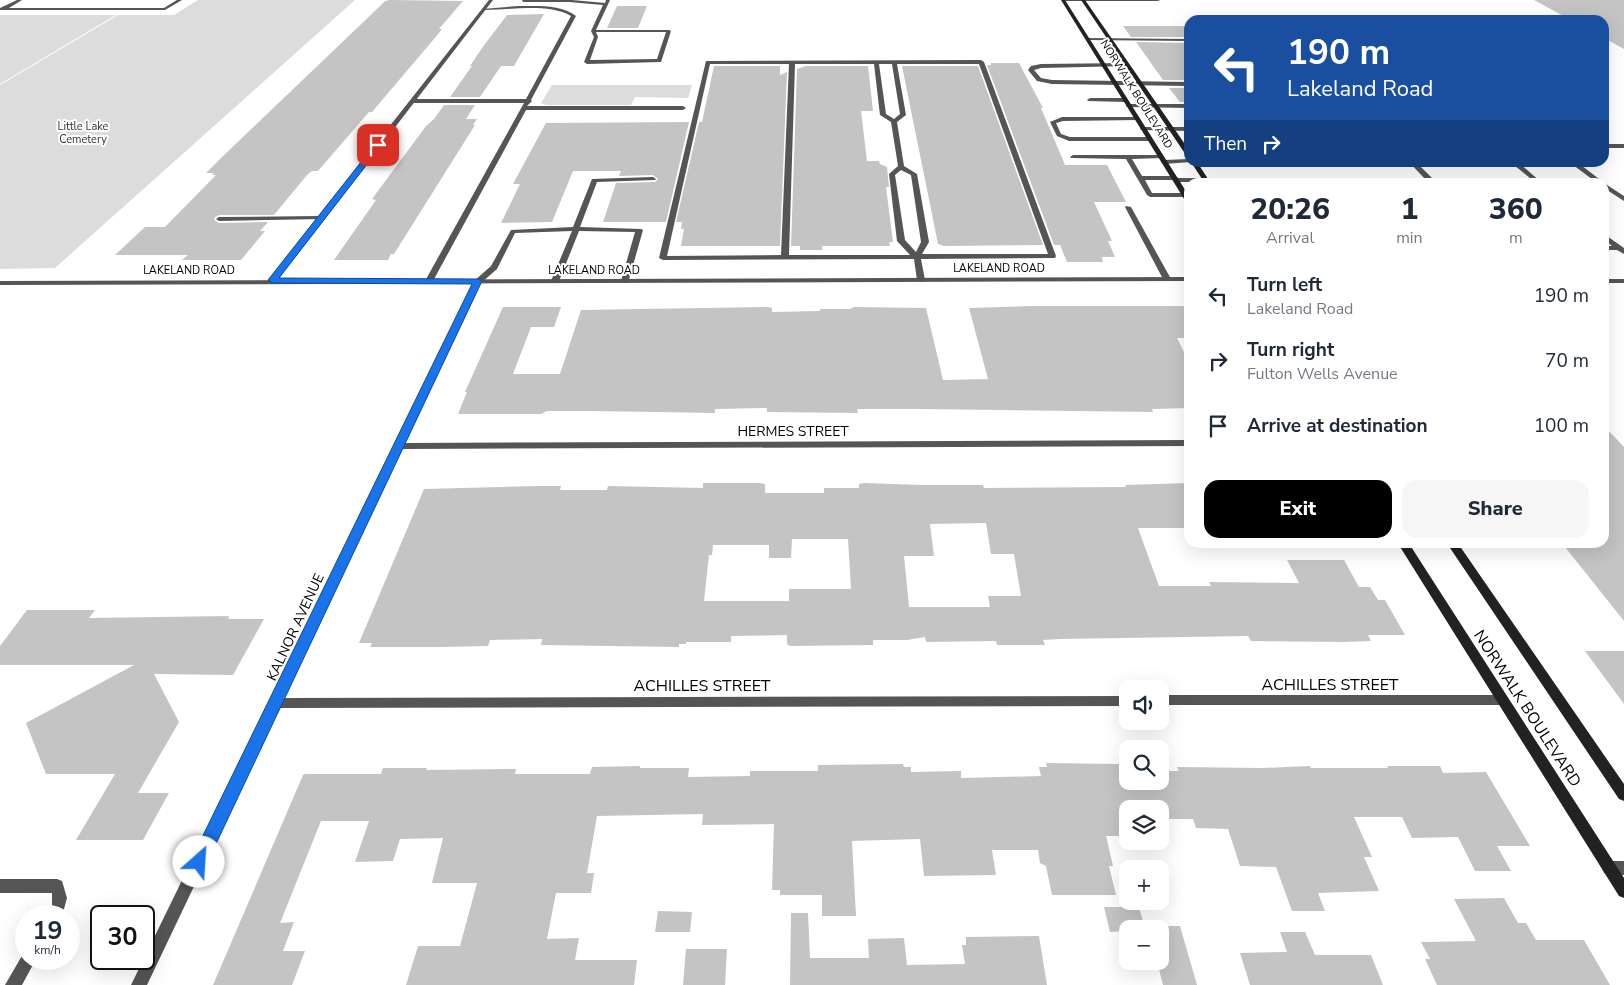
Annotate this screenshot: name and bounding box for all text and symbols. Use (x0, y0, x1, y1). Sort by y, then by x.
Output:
text: 190 m (1287, 29, 1390, 76)
icon: left (1204, 35, 1269, 100)
street label: NORWALK BOULEVARD (1097, 37, 1176, 152)
text: Lakeland Road (1287, 74, 1433, 104)
park label: Little Lake Cemetery (58, 119, 109, 147)
pin (357, 124, 399, 166)
icon: right (1257, 130, 1285, 158)
icon: arrive (364, 131, 392, 159)
text: Then (1204, 131, 1247, 157)
text: 20:26 (1250, 189, 1330, 230)
text: 1 (1400, 189, 1418, 230)
text: 360 (1489, 189, 1543, 230)
text: Arrival (1266, 227, 1314, 249)
text: min (1396, 227, 1423, 249)
text: m (1509, 227, 1523, 249)
street label: LAKELAND ROAD (953, 261, 1045, 276)
street label: LAKELAND ROAD (143, 263, 235, 278)
street label: LAKELAND ROAD (548, 263, 640, 278)
text: Turn left (1247, 272, 1322, 298)
icon: left (1204, 282, 1232, 310)
text: 190 m (1534, 283, 1589, 309)
text: Lakeland Road (1247, 298, 1353, 320)
text: Turn right (1247, 337, 1334, 363)
icon: right (1204, 347, 1232, 375)
text: 70 m (1545, 348, 1589, 374)
text: Fulton Wells Avenue (1247, 363, 1398, 385)
icon: arrive (1204, 412, 1232, 440)
text: Arrive at destination (1247, 413, 1428, 439)
text: 100 m (1534, 413, 1589, 439)
street label: HERMES STREET (737, 422, 849, 441)
button: Exit (1204, 480, 1392, 538)
button: Share (1402, 480, 1589, 538)
street label: KALNOR AVENUE (262, 571, 329, 684)
street label: NORWALK BOULEVARD (1468, 626, 1586, 791)
street label: ACHILLES STREET (1261, 674, 1399, 696)
street label: ACHILLES STREET (633, 675, 771, 697)
map controls (1119, 680, 1169, 970)
button: sound (1119, 680, 1169, 730)
button: search (1119, 740, 1169, 790)
button: layers (1119, 800, 1169, 850)
position arrow (172, 835, 224, 887)
button: + (1119, 860, 1169, 910)
speed limit sign: 30 (90, 905, 155, 970)
text: 19 (32, 914, 63, 948)
button: − (1119, 920, 1169, 970)
text: km/h (34, 942, 61, 958)

